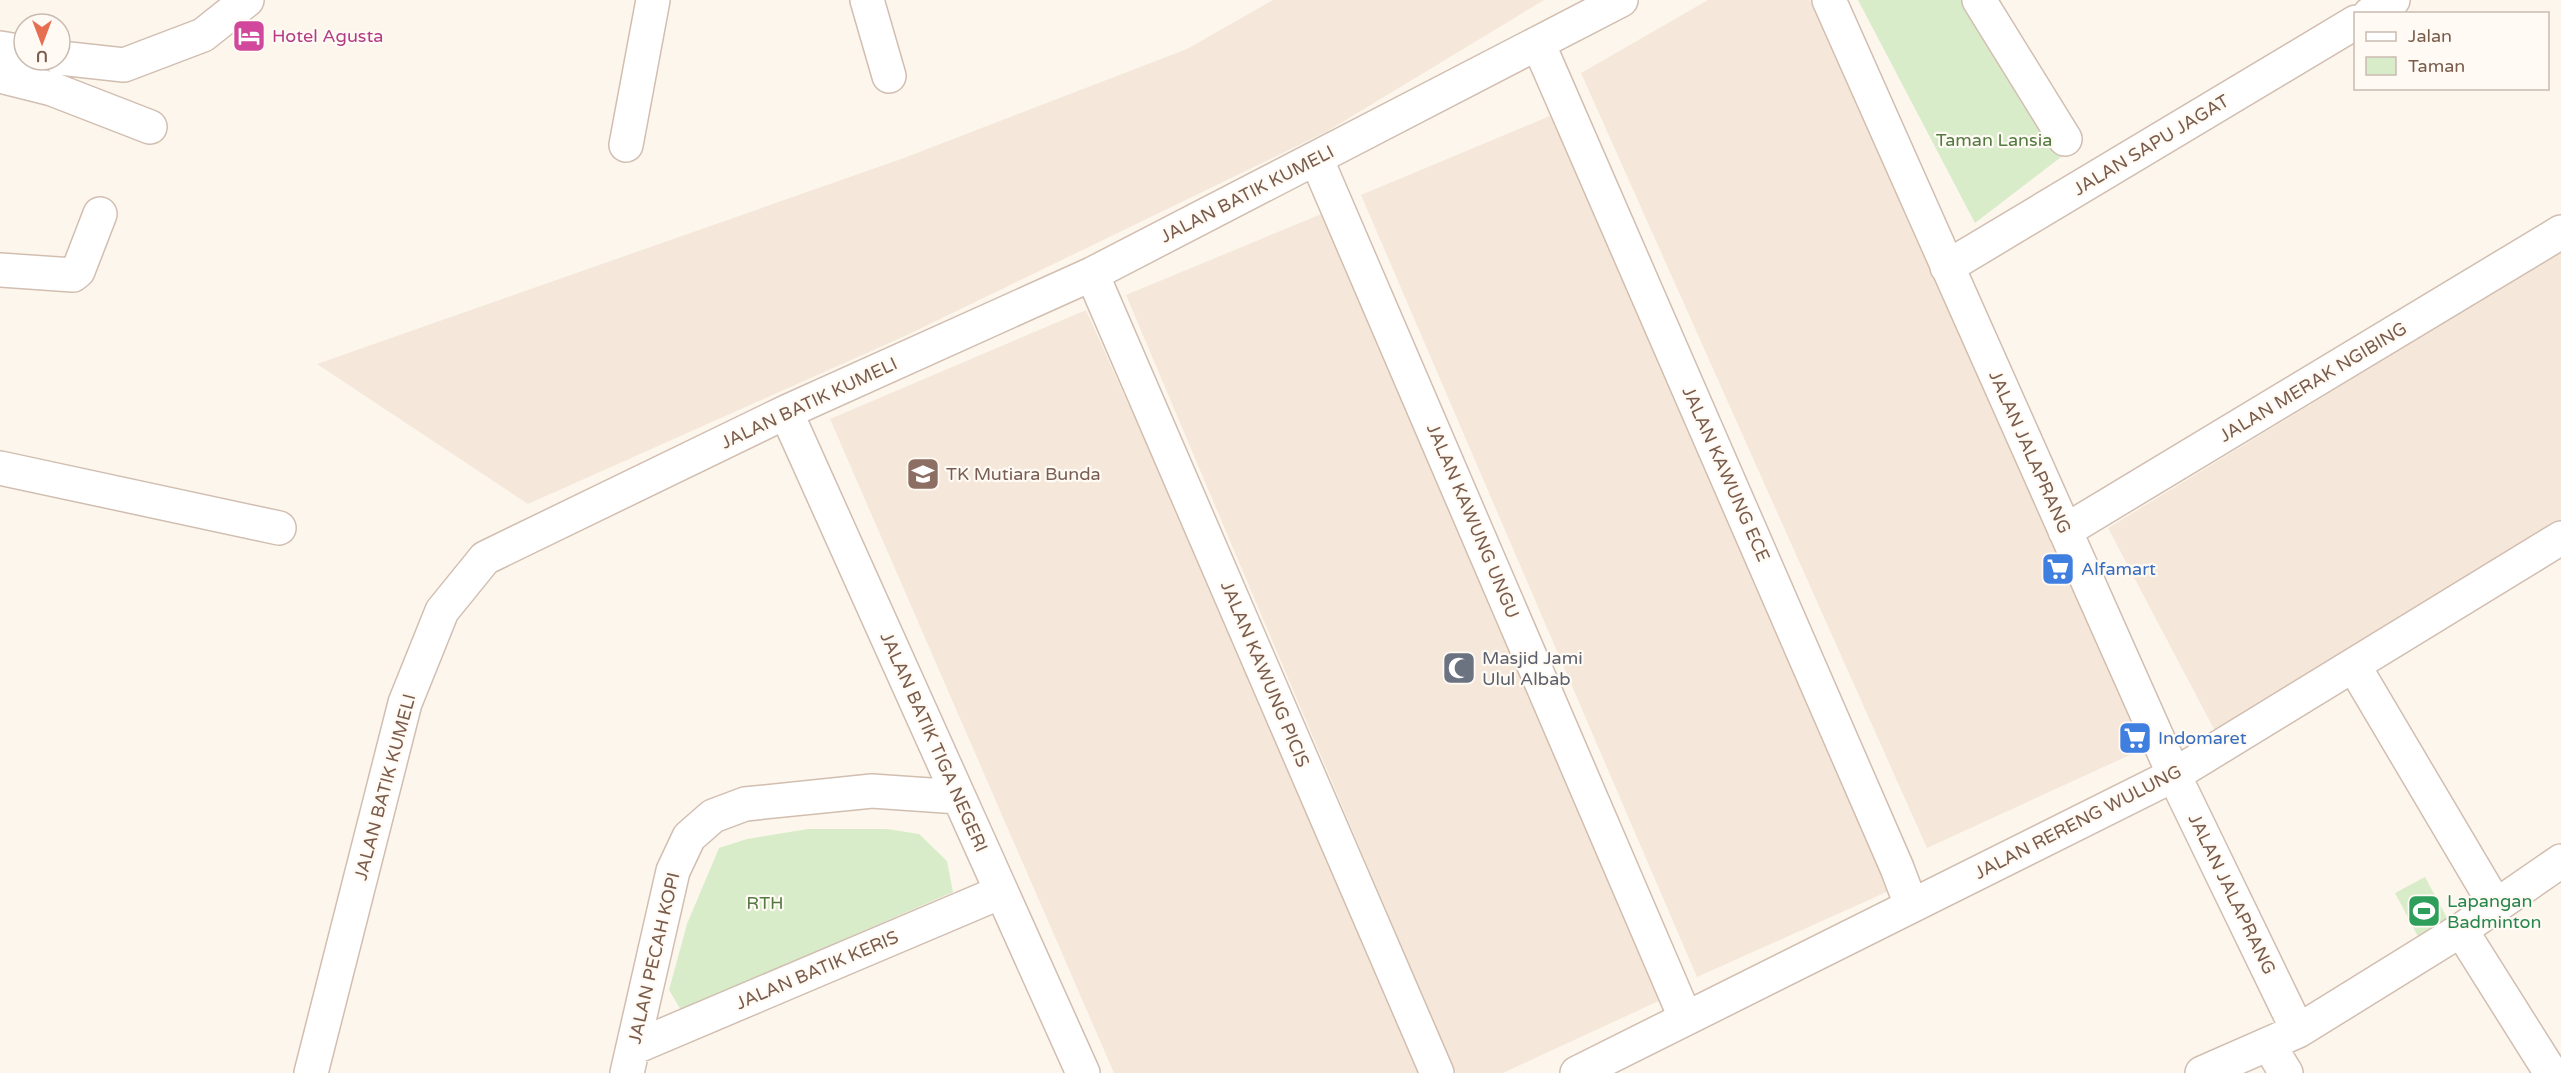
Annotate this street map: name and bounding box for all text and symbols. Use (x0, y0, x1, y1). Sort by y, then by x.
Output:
north arrow (12, 12, 72, 72)
legend (2354, 12, 2549, 90)
hotel icon: Hotel Agusta (231, 18, 267, 54)
place label: Hotel Agusta (272, 25, 383, 47)
text: Jalan (2408, 25, 2452, 47)
text: U (36, 46, 48, 66)
text: Taman (2408, 55, 2465, 77)
street label: JALAN SAPU JAGAT (2069, 90, 2233, 200)
park label: Taman Lansia (1936, 129, 2052, 151)
street label: JALAN BATIK KUMELI (1156, 141, 1338, 247)
street label: JALAN MERAK NGIBING (2215, 317, 2411, 447)
street label: JALAN BATIK KUMELI (717, 352, 901, 454)
street label: JALAN JALAPRANG (1984, 367, 2076, 537)
street label: JALAN KAWUNG ECE (1677, 383, 1775, 565)
street label: JALAN KAWUNG UNGU (1422, 420, 1524, 622)
school or university icon: TK Mutiara Bunda (905, 456, 941, 492)
place label: TK Mutiara Bunda (946, 463, 1101, 485)
supermarket icon: Alfamart (2040, 551, 2076, 587)
place label: Alfamart (2081, 558, 2156, 580)
street label: JALAN KAWUNG PICIS (1216, 578, 1314, 770)
street label: JALAN BATIK TIGA NEGERI (875, 628, 993, 856)
place label: Masjid Jami Ulul Albab (1482, 647, 1583, 690)
mosque icon: Masjid Jami Ulul Albab (1441, 650, 1477, 686)
street label: JALAN BATIK KUMELI (350, 691, 420, 883)
supermarket icon: Indomaret (2117, 720, 2153, 756)
place label: Indomaret (2158, 727, 2247, 749)
street label: JALAN RERENG WULUNG (1971, 760, 2185, 884)
street label: JALAN JALAPRANG (2184, 810, 2280, 978)
street label: JALAN PECAH KOPI (624, 870, 684, 1046)
place label: Lapangan Badminton (2447, 890, 2541, 933)
park label: RTH (746, 892, 784, 914)
sports icon: Lapangan Badminton (2406, 893, 2442, 929)
street label: JALAN BATIK KERIS (732, 926, 902, 1014)

